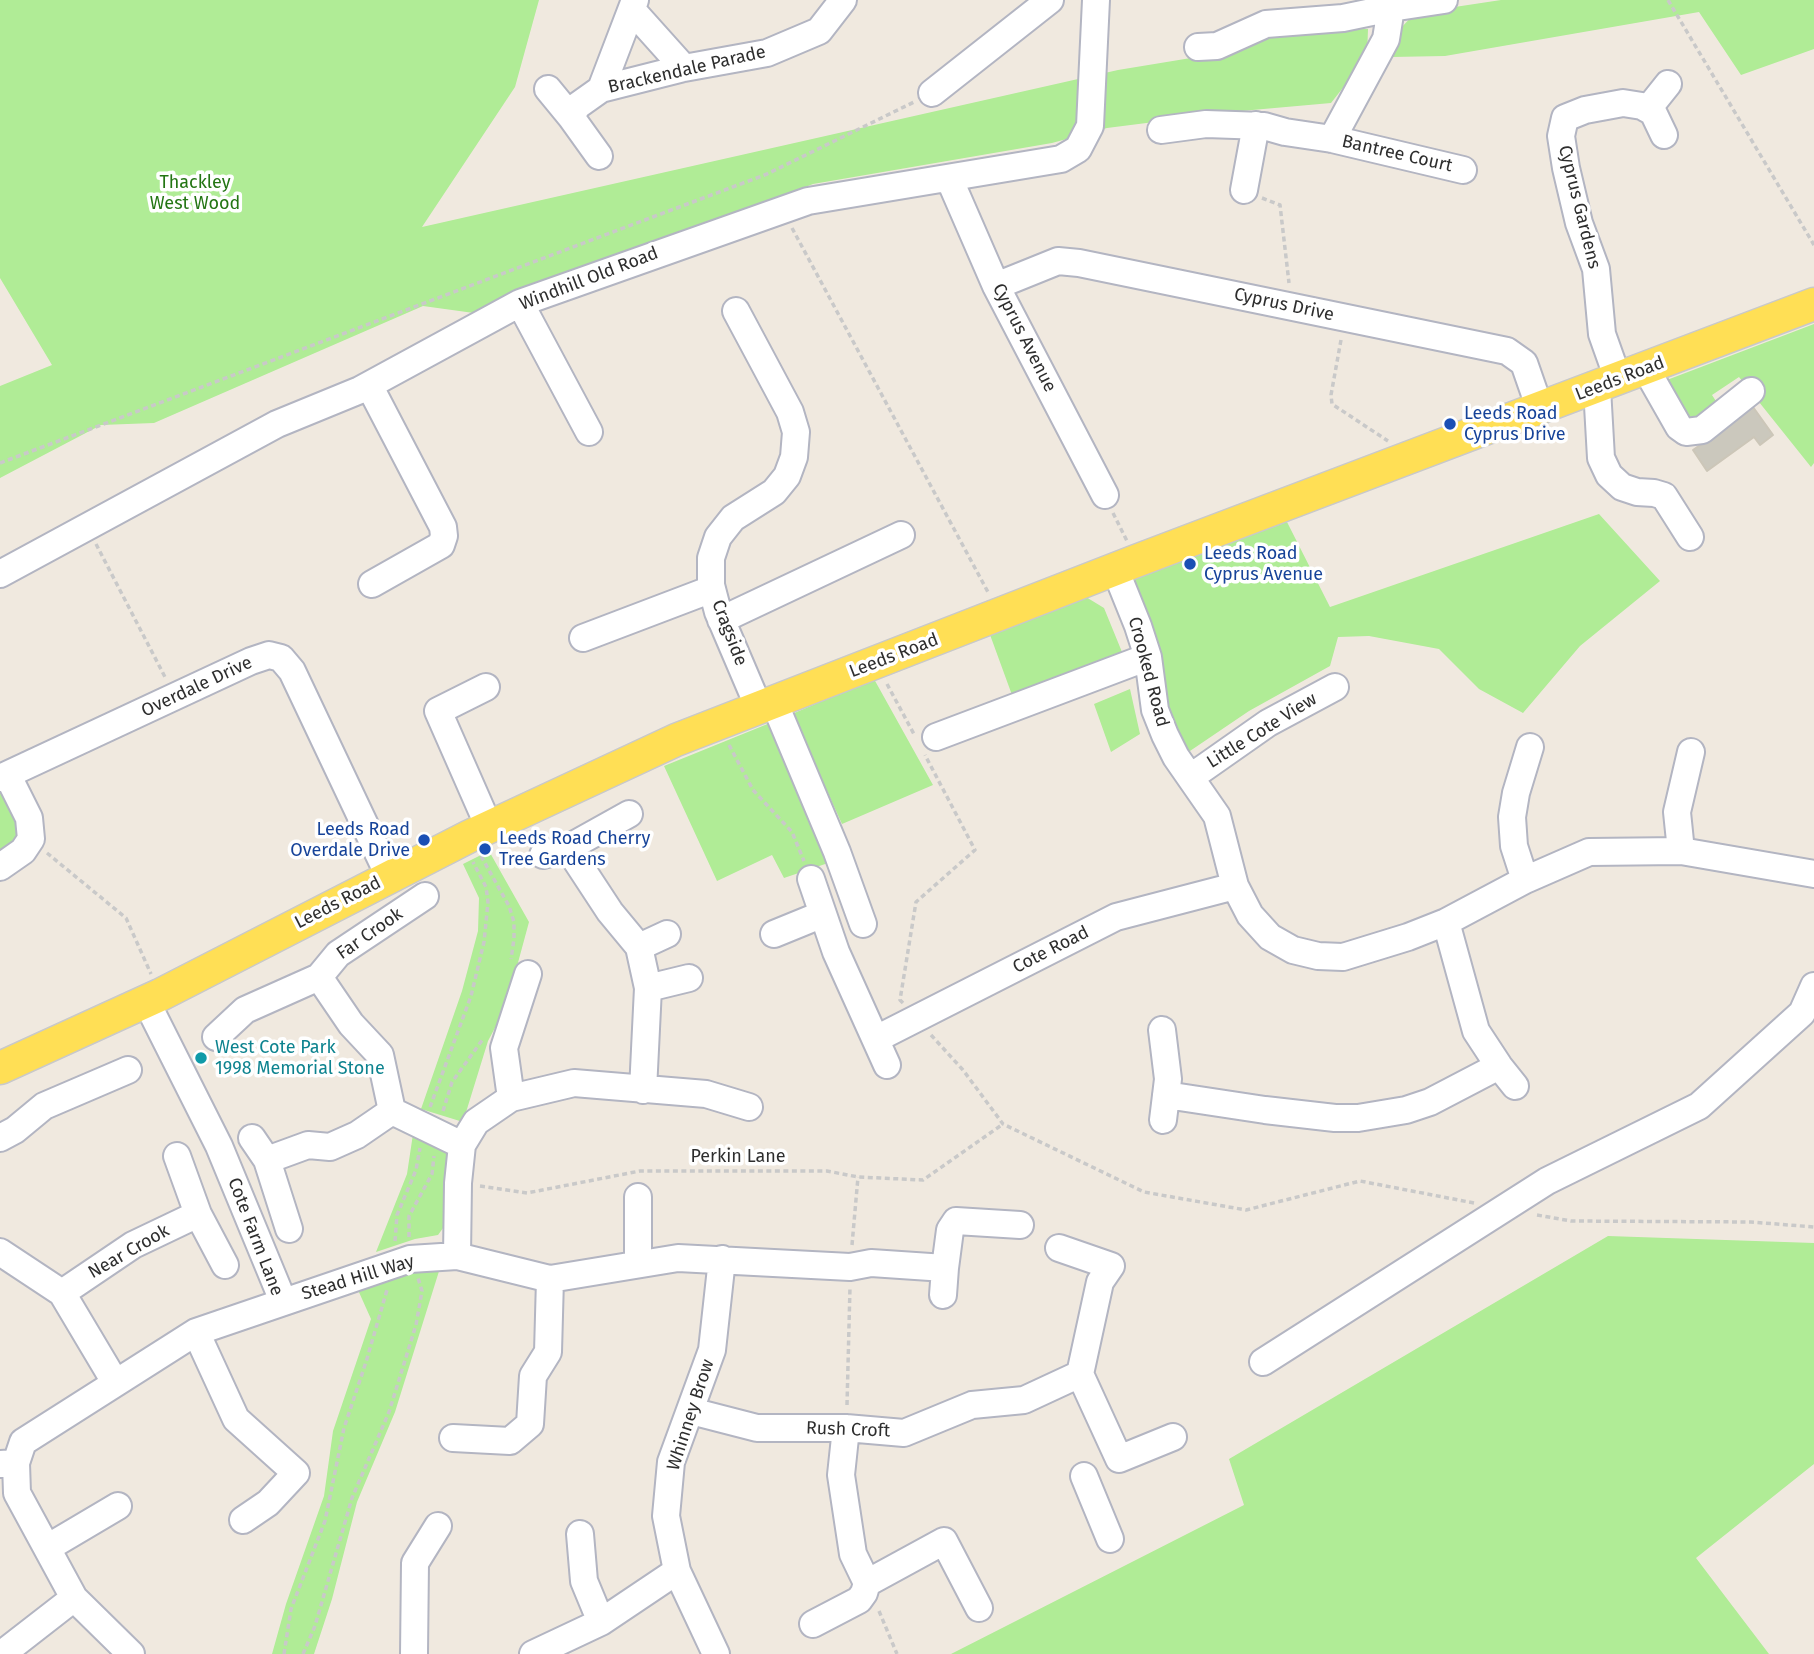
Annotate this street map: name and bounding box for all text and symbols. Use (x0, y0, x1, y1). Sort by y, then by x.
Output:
street label: Brackendale Parade (606, 41, 768, 99)
street label: Bantree Court (1340, 131, 1454, 177)
street label: Cyprus Gardens (1553, 143, 1605, 271)
park label: Thackley West Wood (150, 172, 240, 214)
street label: Windhill Old Road (517, 243, 661, 315)
street label: Cyprus Avenue (987, 280, 1061, 396)
street label: Cyprus Drive (1232, 284, 1336, 326)
street label: Leeds Road (1572, 352, 1668, 406)
place label: Leeds Road Cyprus Drive (1464, 403, 1566, 446)
marker: Leeds Road Cyprus Drive (1442, 416, 1458, 432)
place label: Leeds Road Cyprus Avenue (1204, 543, 1323, 586)
marker: Leeds Road Cyprus Avenue (1182, 556, 1198, 572)
street label: Cragside (707, 597, 751, 669)
street label: Crooked Road (1123, 615, 1173, 729)
street label: Leeds Road (846, 629, 942, 683)
street label: Overdale Drive (138, 652, 256, 722)
street label: Little Cote View (1203, 689, 1321, 773)
place label: Leeds Road Overdale Drive (290, 819, 410, 862)
place label: Leeds Road Cherry Tree Gardens (499, 828, 650, 870)
marker: Leeds Road Overdale Drive (416, 832, 432, 848)
marker: Leeds Road Cherry Tree Gardens (477, 841, 493, 857)
street label: Leeds Road (291, 872, 385, 934)
street label: Far Crook (333, 903, 407, 965)
street label: Cote Road (1009, 922, 1093, 978)
place label: West Cote Park 1998 Memorial Stone (215, 1037, 385, 1080)
marker: West Cote Park 1998 Memorial Stone (193, 1050, 209, 1066)
street label: Perkin Lane (690, 1146, 786, 1168)
street label: Cote Farm Lane (223, 1175, 287, 1299)
street label: Near Crook (85, 1220, 173, 1284)
street label: Stead Hill Way (299, 1251, 417, 1305)
street label: Whinney Brow (663, 1357, 719, 1473)
street label: Rush Croft (805, 1418, 891, 1442)

